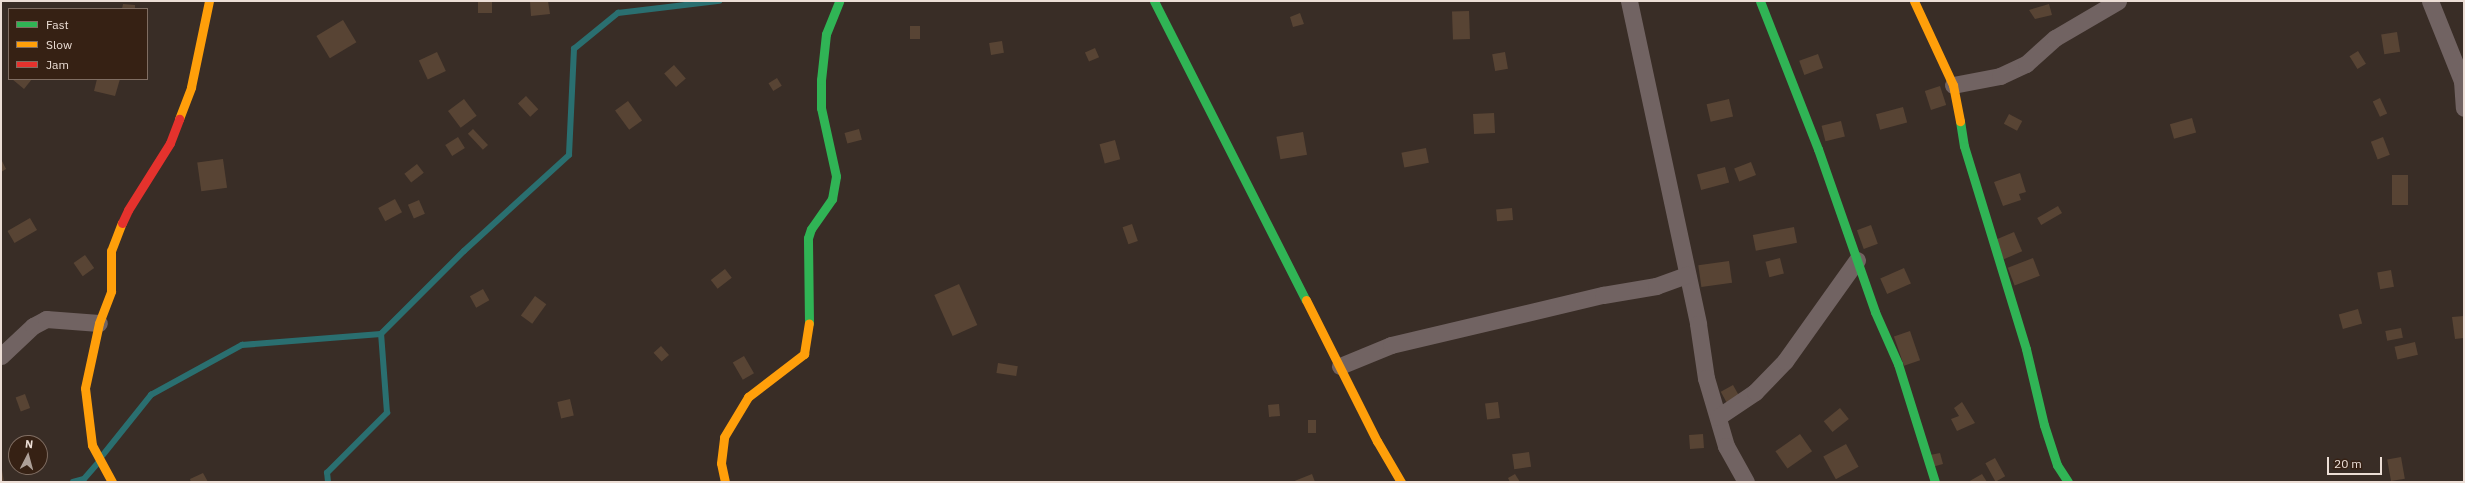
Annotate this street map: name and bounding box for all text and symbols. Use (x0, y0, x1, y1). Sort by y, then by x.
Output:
legend (8, 8, 148, 80)
text: Fast (46, 17, 69, 32)
text: Slow (46, 37, 72, 52)
text: Jam (46, 57, 69, 72)
north arrow (8, 435, 48, 475)
text: N (24, 437, 34, 451)
scale bar (2329, 449, 2384, 475)
text: 20 m (2334, 456, 2362, 471)

